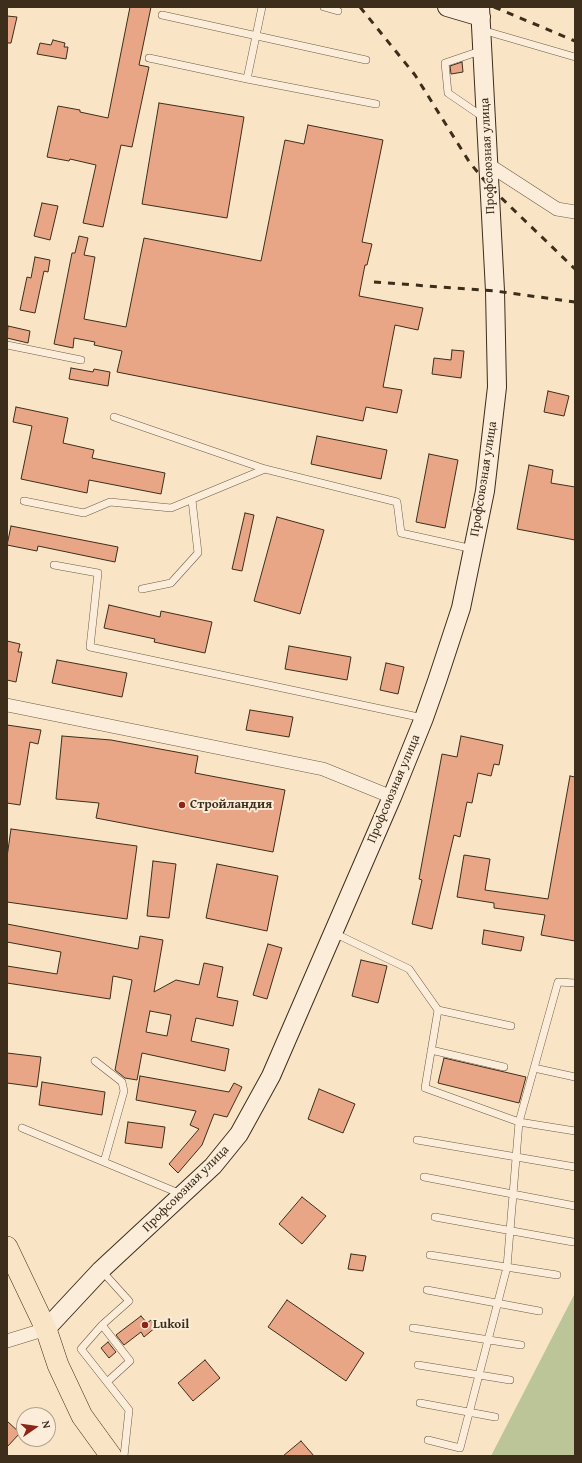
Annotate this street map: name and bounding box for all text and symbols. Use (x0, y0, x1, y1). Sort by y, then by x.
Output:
street label: Профсоюзная улица (477, 97, 499, 215)
street label: Профсоюзная улица (467, 420, 501, 538)
street label: Профсоюзная улица (364, 732, 424, 846)
place label: Стройландия (190, 797, 272, 813)
marker: Стройландия (177, 800, 187, 810)
street label: Профсоюзная улица (139, 1142, 233, 1236)
place label: Lukoil (153, 1317, 189, 1333)
marker: Lukoil (140, 1320, 150, 1330)
north arrow (16, 1407, 56, 1447)
text: N (38, 1419, 55, 1430)

